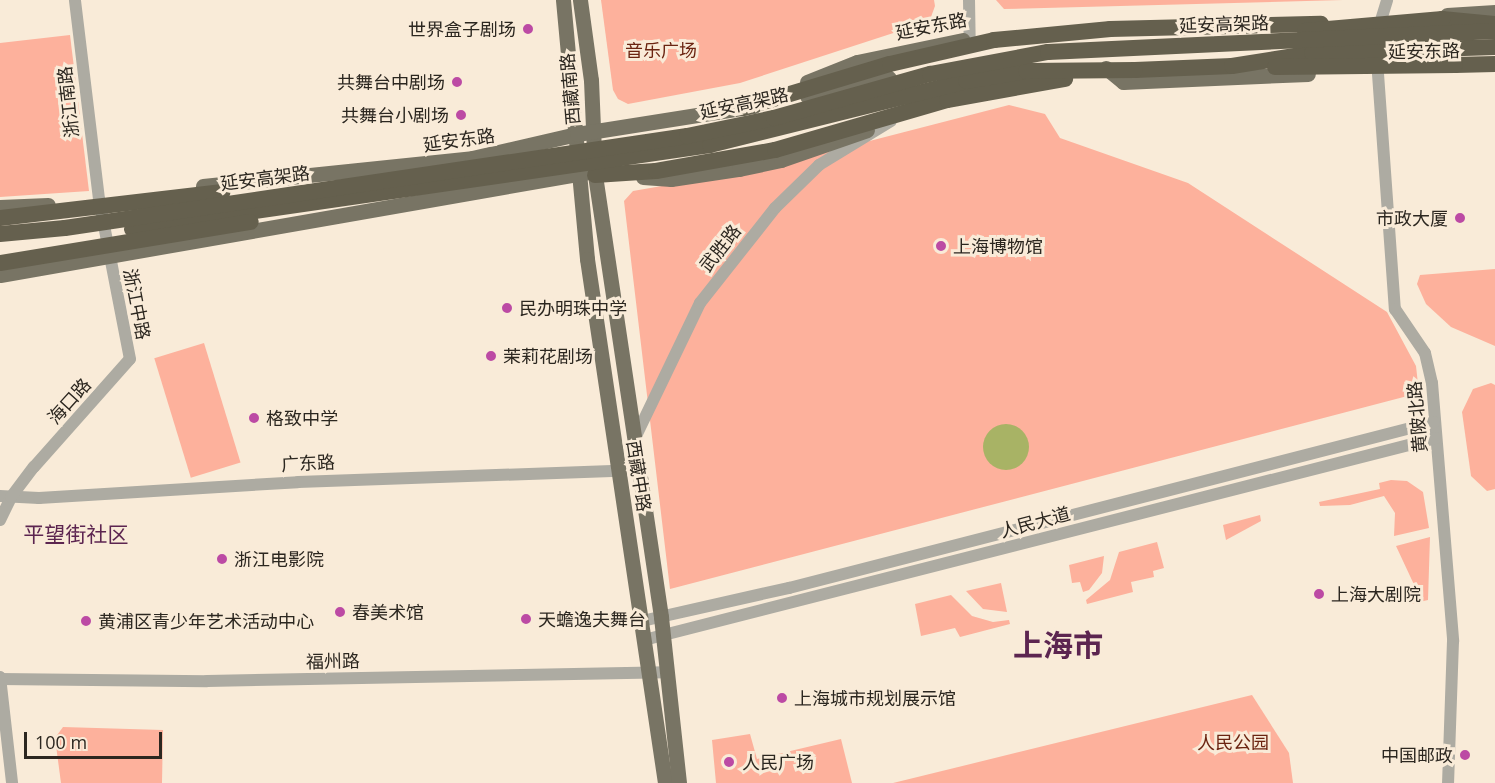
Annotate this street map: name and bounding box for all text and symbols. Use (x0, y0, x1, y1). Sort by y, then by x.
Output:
street label: 延安东路 (894, 9, 968, 43)
street label: 延安高架路 (1179, 12, 1269, 36)
place label: 世界盒子剧场 (408, 18, 516, 40)
marker: 世界盒子剧场 (521, 22, 535, 36)
park label: 音乐广场 (625, 39, 697, 61)
street label: 延安东路 (1388, 40, 1460, 62)
street label: 西藏南路 (556, 52, 584, 126)
street label: 浙江南路 (53, 65, 83, 139)
place label: 共舞台中剧场 (337, 71, 445, 93)
marker: 共舞台中剧场 (450, 75, 464, 89)
street label: 延安高架路 (698, 83, 790, 123)
place label: 共舞台小剧场 (341, 104, 449, 126)
marker: 共舞台小剧场 (454, 108, 468, 122)
street label: 延安东路 (422, 124, 496, 156)
street label: 延安高架路 (219, 162, 311, 194)
place label: 市政大厦 (1376, 207, 1448, 229)
marker: 市政大厦 (1453, 211, 1467, 225)
street label: 武胜路 (695, 220, 745, 276)
place label: 上海博物馆 (953, 235, 1043, 257)
marker: 上海博物馆 (934, 239, 948, 253)
street label: 浙江中路 (120, 267, 154, 341)
place label: 民办明珠中学 (519, 297, 627, 319)
marker: 民办明珠中学 (500, 301, 514, 315)
place label: 茉莉花剧场 (503, 345, 593, 367)
marker: 茉莉花剧场 (484, 349, 498, 363)
street label: 海口路 (43, 374, 95, 428)
street label: 黄陂北路 (1403, 380, 1431, 454)
place label: 格致中学 (266, 407, 338, 429)
marker: 格致中学 (247, 411, 261, 425)
street label: 西藏中路 (623, 439, 655, 513)
street label: 广东路 (280, 451, 336, 475)
street label: 人民大道 (997, 502, 1073, 542)
district label: 平望街社区 (24, 521, 128, 547)
place label: 浙江电影院 (234, 548, 324, 570)
marker: 浙江电影院 (215, 552, 229, 566)
place label: 上海大剧院 (1331, 583, 1421, 605)
marker: 上海大剧院 (1312, 587, 1326, 601)
place label: 春美术馆 (352, 601, 424, 623)
marker: 春美术馆 (333, 605, 347, 619)
place label: 天蟾逸夫舞台 (538, 608, 646, 630)
place label: 黄浦区青少年艺术活动中心 (98, 610, 314, 632)
marker: 天蟾逸夫舞台 (519, 612, 533, 626)
marker: 黄浦区青少年艺术活动中心 (79, 614, 93, 628)
district label: 上海市 (1013, 627, 1103, 663)
street label: 福州路 (306, 650, 360, 672)
place label: 上海城市规划展示馆 (794, 687, 956, 709)
marker: 上海城市规划展示馆 (775, 691, 789, 705)
scale bar (27, 720, 165, 758)
text: 100 m (35, 730, 87, 754)
park label: 人民公园 (1197, 731, 1269, 753)
place label: 中国邮政 (1381, 744, 1453, 766)
marker: 中国邮政 (1458, 748, 1472, 762)
place label: 人民广场 (742, 751, 814, 773)
marker: 人民广场 (720, 753, 738, 771)

